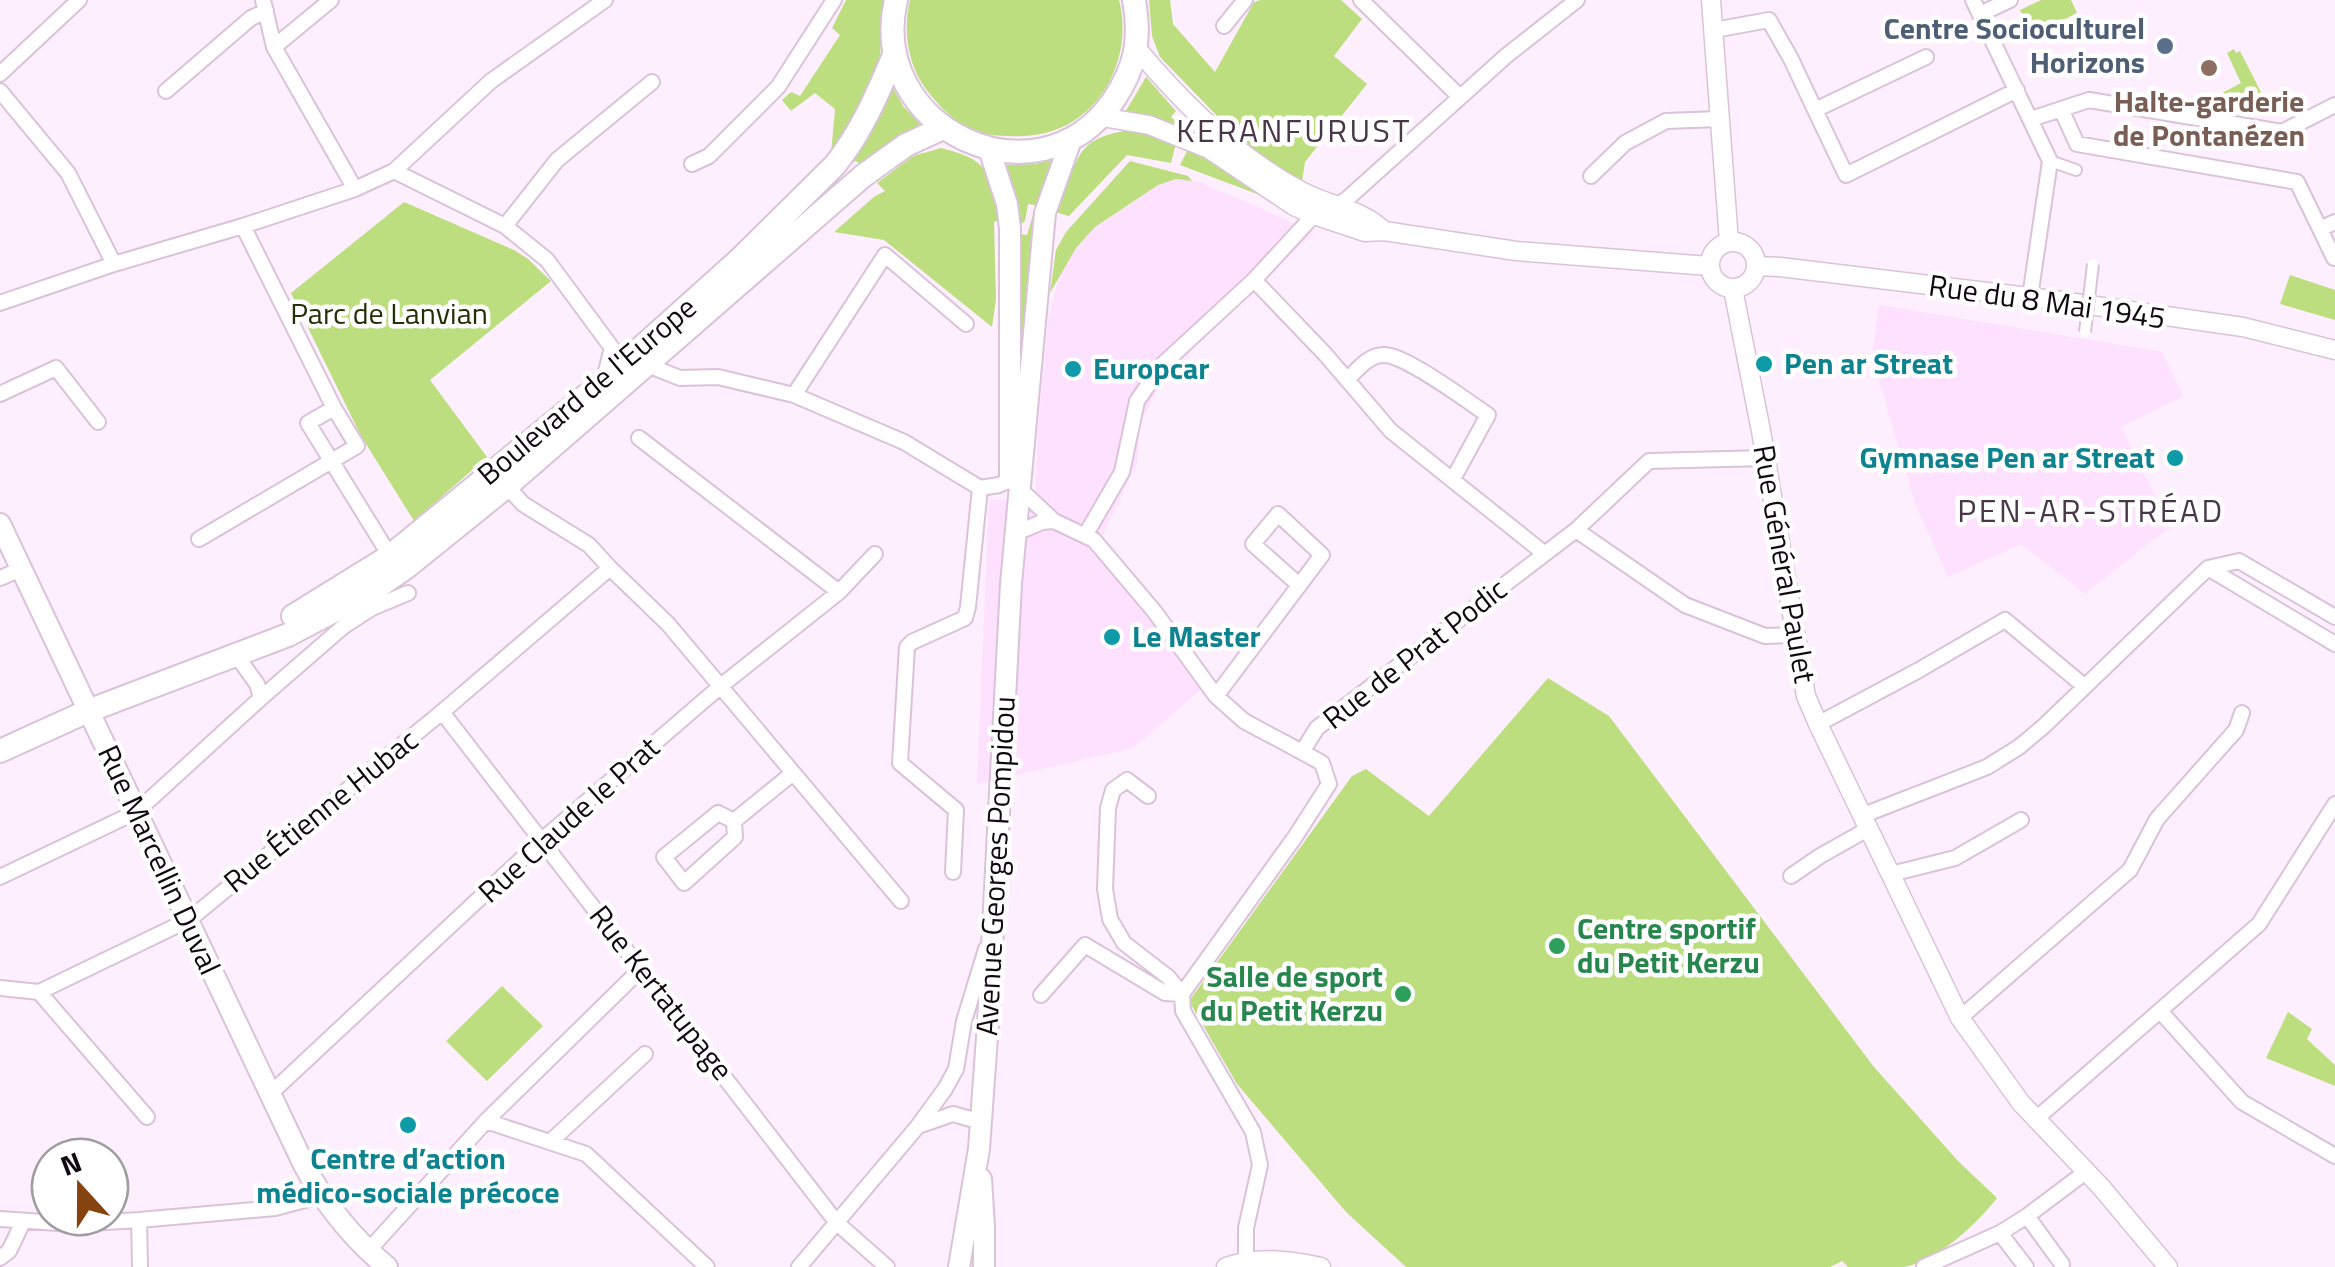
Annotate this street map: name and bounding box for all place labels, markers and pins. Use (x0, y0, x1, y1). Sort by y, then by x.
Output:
place label: Centre Socioculturel Horizons (1884, 5, 2145, 85)
marker: Centre Socioculturel Horizons (2154, 35, 2176, 57)
marker: Halte-garderie de Pontanézen (2198, 57, 2220, 79)
place label: Halte-garderie de Pontanézen (2113, 78, 2305, 158)
place label: Pen ar Streat (1784, 340, 1953, 386)
place label: Europcar (1093, 345, 1210, 391)
marker: Pen ar Streat (1753, 353, 1775, 375)
marker: Europcar (1062, 358, 1084, 380)
place label: Gymnase Pen ar Streat (1860, 434, 2155, 480)
marker: Gymnase Pen ar Streat (2164, 447, 2186, 469)
place label: Le Master (1132, 613, 1261, 659)
marker: Le Master (1101, 626, 1123, 648)
place label: Centre sportif du Petit Kerzu (1577, 905, 1760, 985)
marker: Centre sportif du Petit Kerzu (1546, 935, 1568, 957)
place label: Salle de sport du Petit Kerzu (1200, 953, 1383, 1033)
marker: Salle de sport du Petit Kerzu (1392, 983, 1414, 1005)
marker: Centre d’action médico-sociale précoce (397, 1114, 419, 1136)
place label: Centre d’action médico-sociale précoce (256, 1135, 560, 1215)

